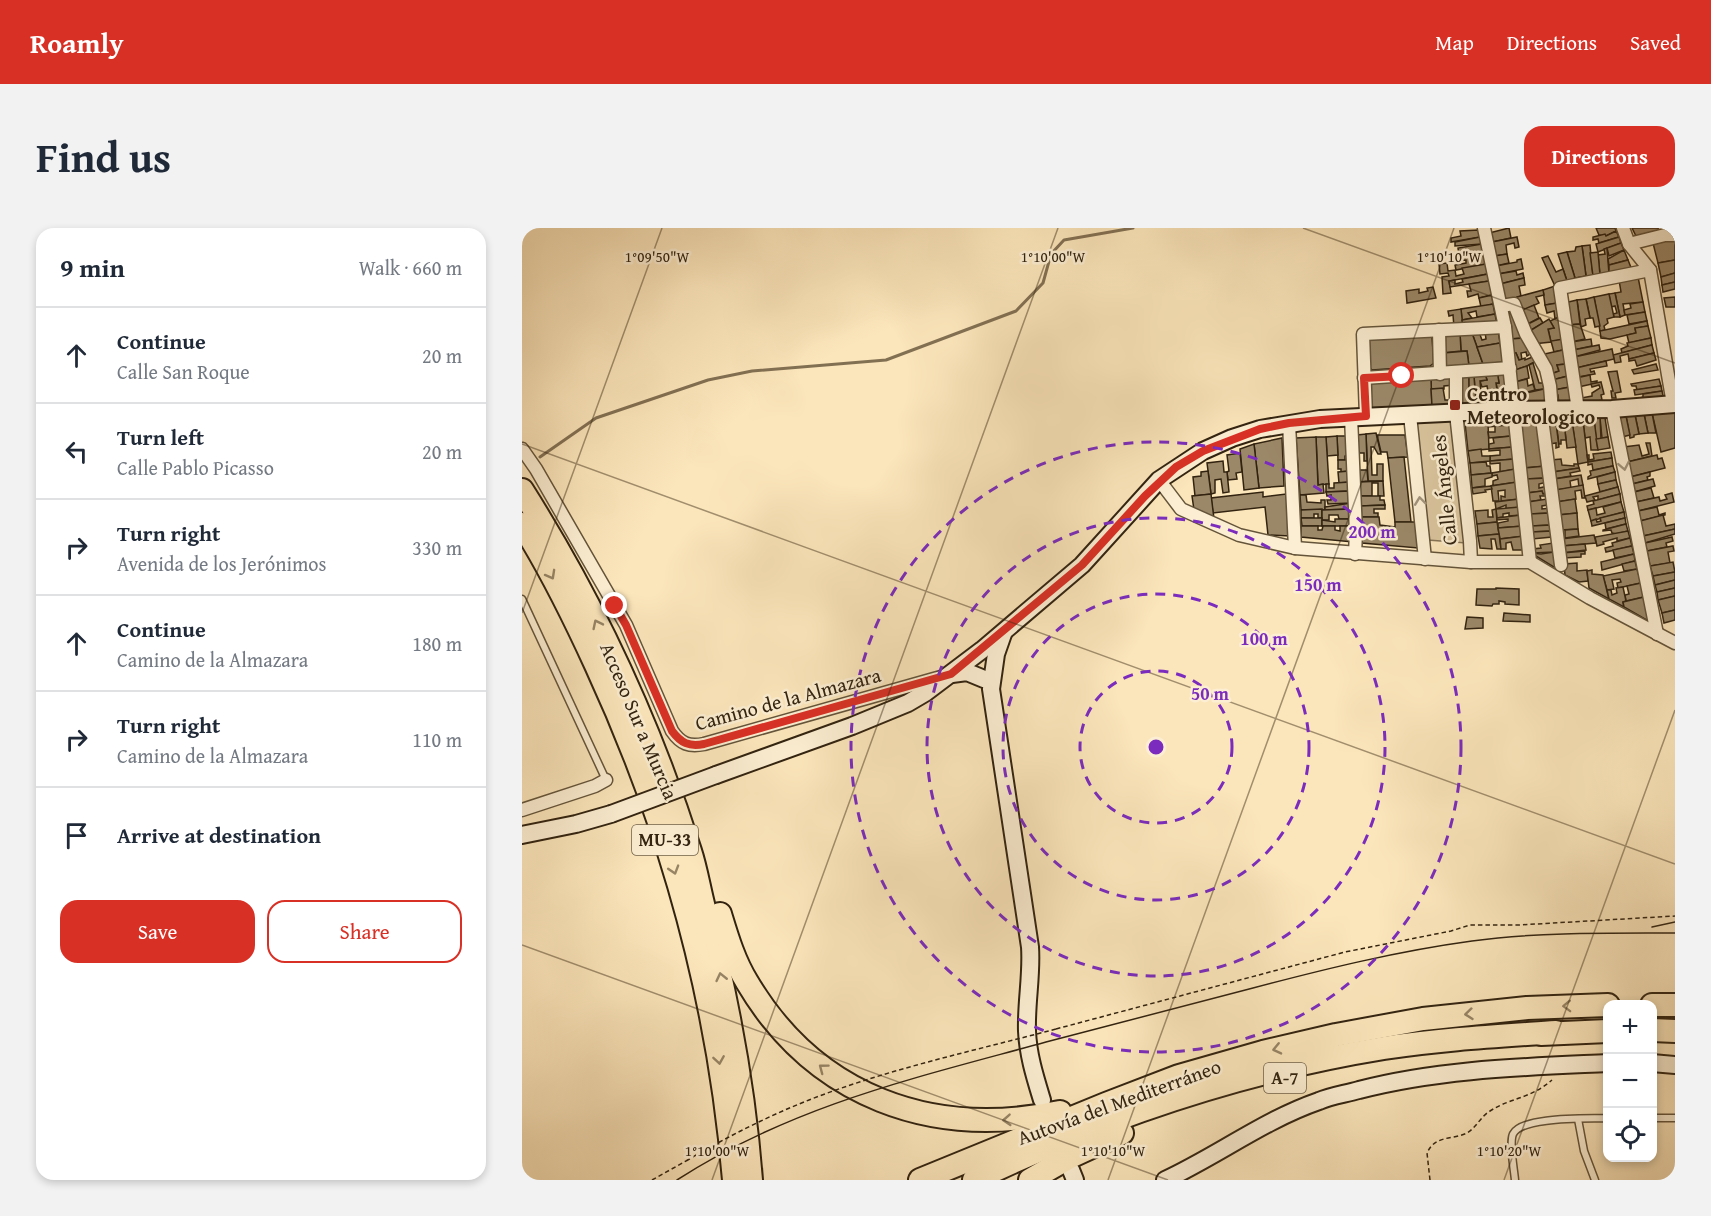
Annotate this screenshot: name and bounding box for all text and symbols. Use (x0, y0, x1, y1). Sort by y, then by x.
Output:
text: Roamly (30, 22, 124, 63)
text: Map (1435, 27, 1474, 58)
text: Directions (1507, 27, 1597, 58)
text: Saved (1630, 27, 1681, 58)
text: Find us (36, 126, 171, 187)
button: Directions (1524, 126, 1675, 187)
text: 1°09'50"W (625, 246, 690, 267)
text: 1°10'00"W (1021, 246, 1086, 267)
text: 1°10'10"W (1417, 246, 1482, 267)
text: 9 min (60, 248, 125, 287)
text: Walk · 660 m (359, 253, 462, 282)
text: Continue (117, 325, 206, 357)
icon: ahead (60, 339, 93, 372)
text: 20 m (422, 341, 462, 370)
text: Calle San Roque (117, 357, 250, 386)
route start (1388, 362, 1414, 388)
place label: Centro Meteorologico (1467, 379, 1595, 431)
marker: Centro Meteorologico (1448, 398, 1462, 412)
text: Turn left (117, 421, 204, 453)
street label: Calle Ángeles (1423, 433, 1464, 547)
icon: left (60, 435, 93, 468)
text: 20 m (422, 437, 462, 466)
text: Calle Pablo Picasso (117, 453, 274, 482)
one-way arrow (1617, 461, 1630, 471)
one-way arrow (1414, 497, 1427, 506)
text: Turn right (117, 517, 220, 549)
text: 200 m (1348, 518, 1396, 545)
icon: right (60, 531, 93, 564)
text: 330 m (412, 533, 462, 562)
text: Avenida de los Jerónimos (117, 549, 326, 578)
one-way arrow (544, 568, 555, 579)
text: 150 m (1294, 571, 1342, 598)
route end (601, 592, 627, 618)
text: Continue (117, 613, 206, 645)
one-way arrow (593, 620, 604, 631)
text: 100 m (1240, 625, 1288, 652)
icon: ahead (60, 627, 93, 660)
text: 180 m (412, 629, 462, 658)
street label: Acceso Sur a Murcia (593, 638, 686, 804)
text: Camino de la Almazara (117, 645, 308, 674)
street label: Camino de la Almazara (692, 660, 885, 737)
text: 50 m (1191, 680, 1230, 707)
text: Turn right (117, 709, 220, 741)
icon: right (60, 723, 93, 756)
text: 110 m (412, 725, 462, 754)
centre of rings (1146, 737, 1166, 757)
text: Camino de la Almazara (117, 741, 308, 770)
icon: arrive (60, 819, 93, 852)
text: Arrive at destination (117, 819, 321, 851)
road number: MU-33 (632, 825, 698, 855)
one-way arrow (667, 864, 680, 875)
button: Save (60, 900, 255, 963)
button: Share (267, 900, 462, 963)
one-way arrow (715, 972, 728, 982)
one-way arrow (1563, 1000, 1572, 1013)
map controls (1603, 1000, 1657, 1162)
button: + (1603, 1000, 1657, 1054)
one-way arrow (1465, 1007, 1474, 1020)
one-way arrow (1273, 1041, 1283, 1054)
street label: Autovía del Mediterráneo (1013, 1051, 1225, 1152)
button: − (1603, 1054, 1657, 1108)
one-way arrow (712, 1055, 724, 1065)
road number: A-7 (1264, 1063, 1306, 1093)
one-way arrow (819, 1064, 830, 1075)
button: locate (1603, 1108, 1657, 1162)
one-way arrow (1002, 1113, 1011, 1126)
text: 1°10'00"W (685, 1140, 750, 1161)
text: 1°10'10"W (1081, 1140, 1146, 1161)
text: 1°10'20"W (1477, 1140, 1542, 1161)

